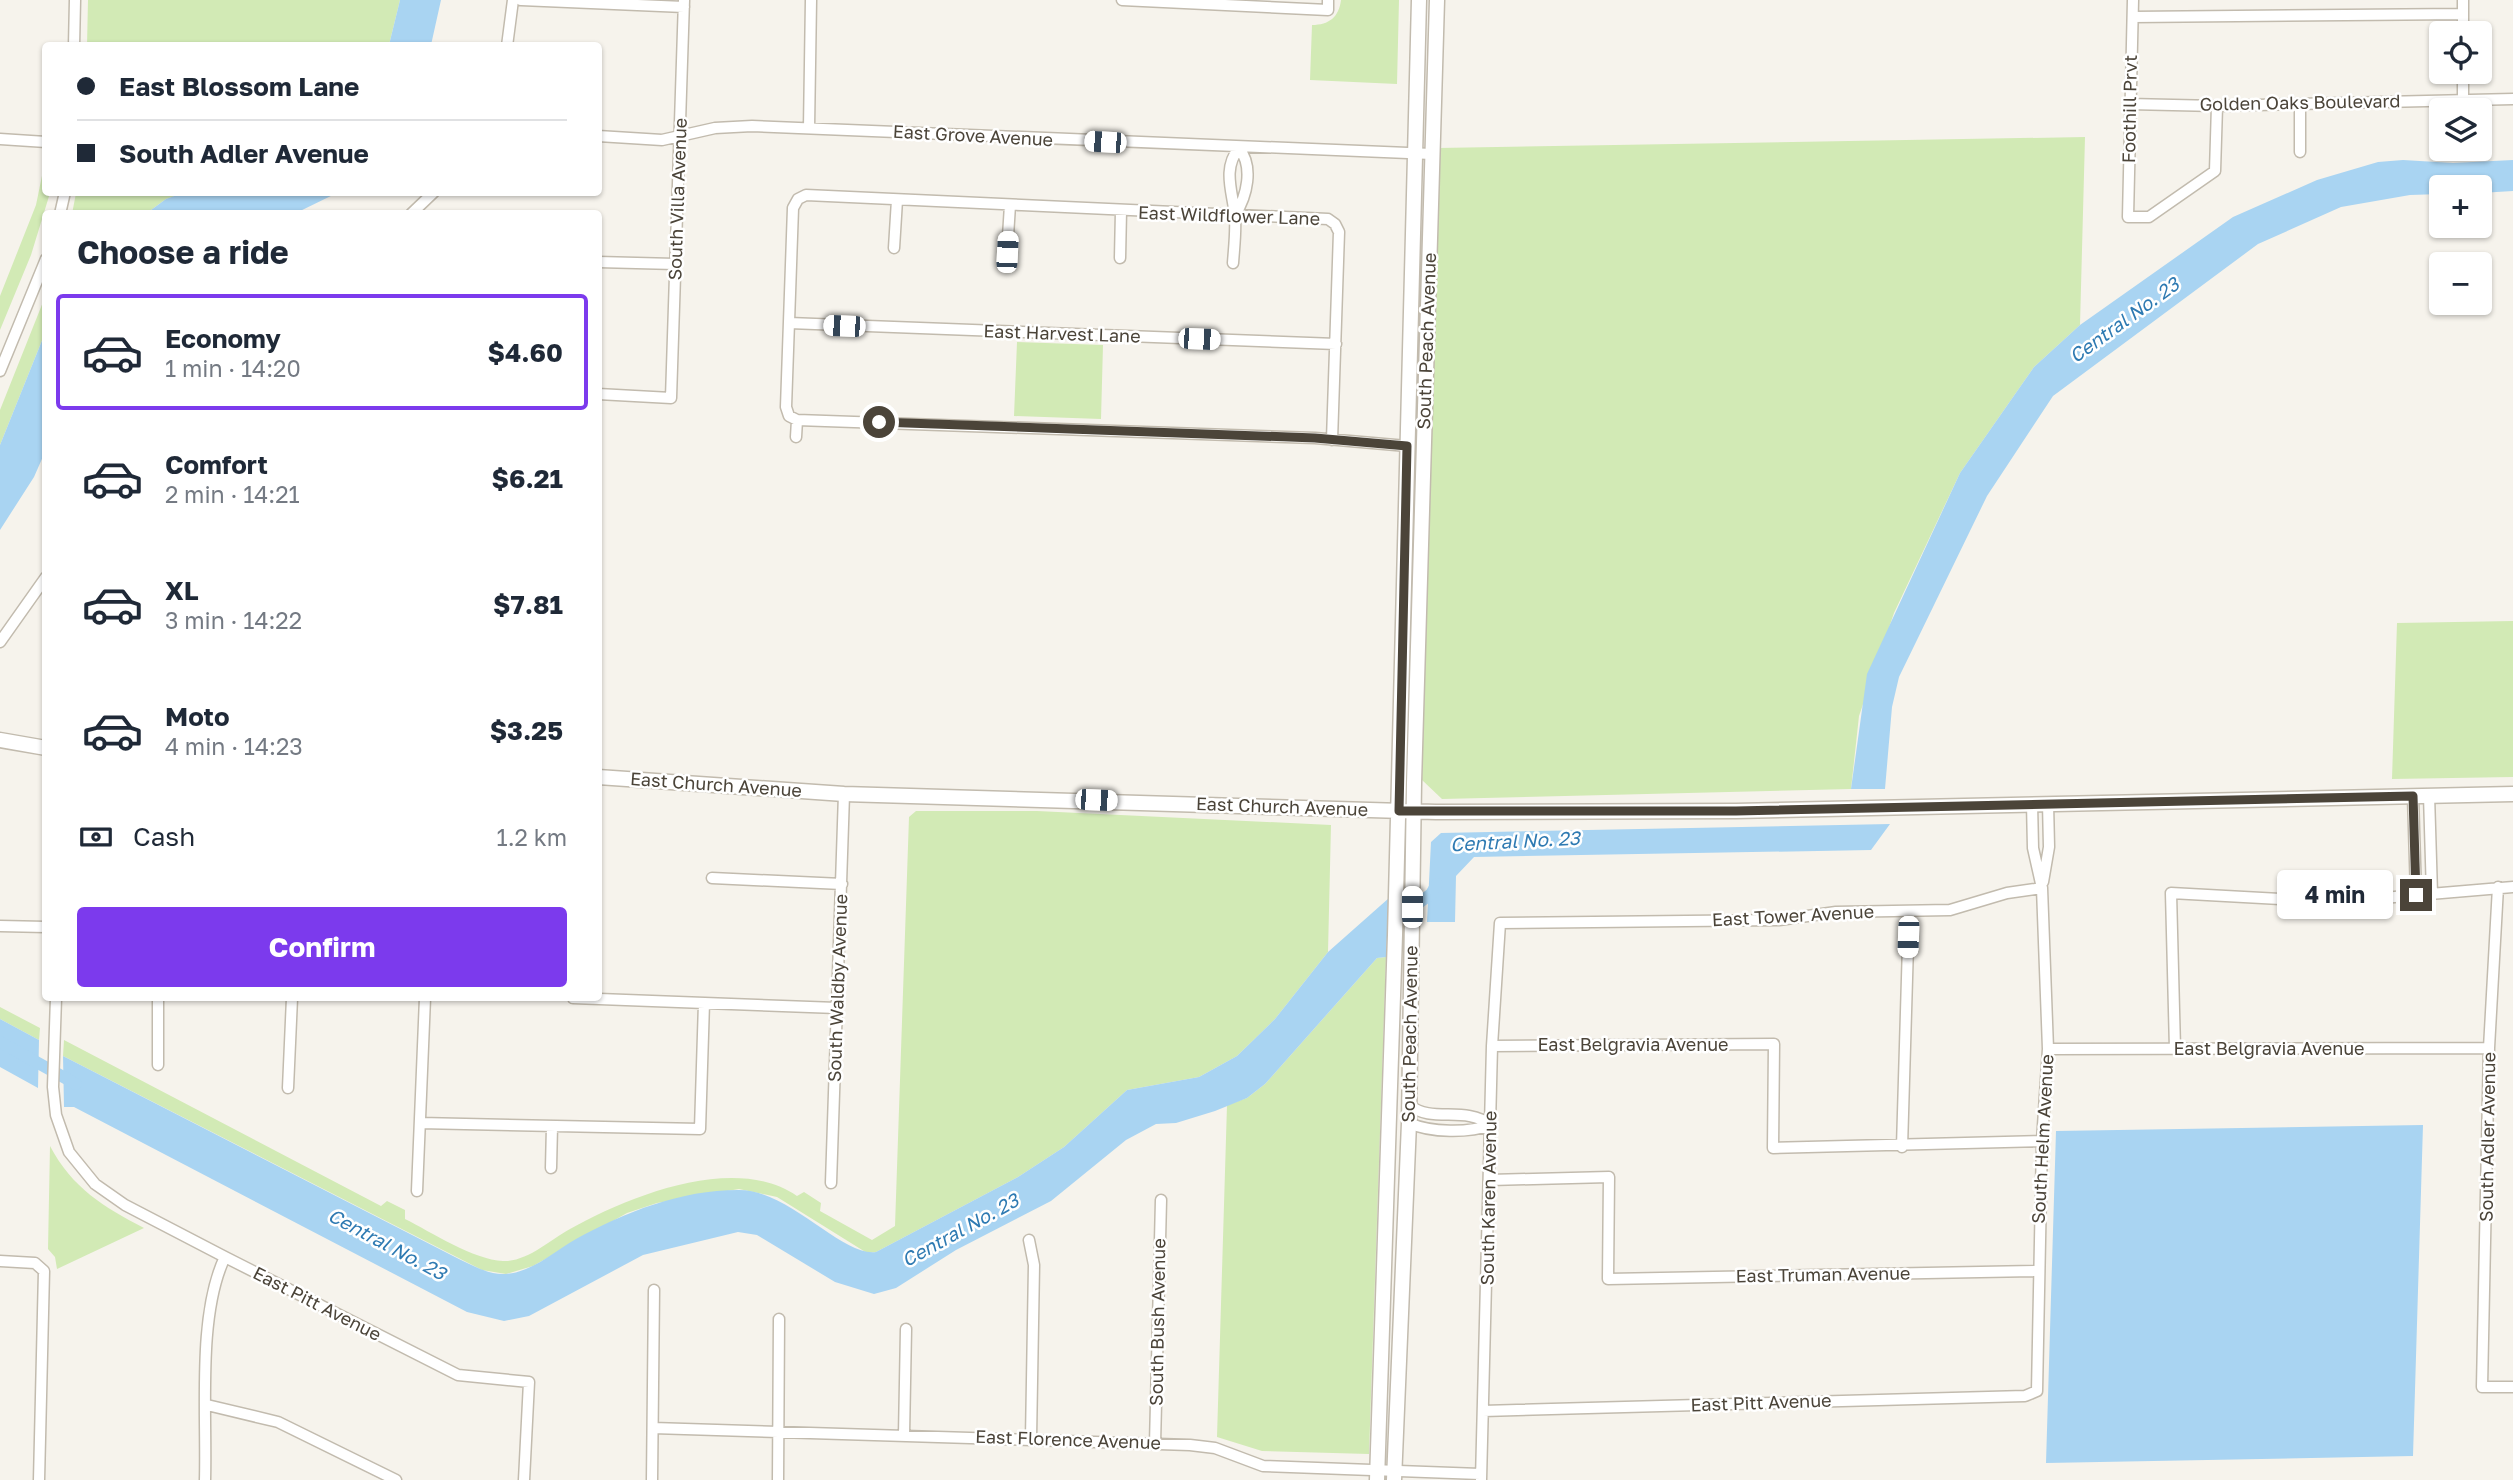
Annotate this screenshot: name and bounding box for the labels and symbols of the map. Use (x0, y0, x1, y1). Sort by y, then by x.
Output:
street label: Foothill Prvt (2117, 55, 2141, 163)
street label: Golden Oaks Boulevard (2199, 89, 2401, 115)
street label: South Villa Avenue (663, 117, 691, 281)
street label: East Grove Avenue (892, 120, 1054, 150)
car (1084, 130, 1127, 154)
street label: East Wildflower Lane (1138, 201, 1320, 229)
car (996, 230, 1019, 274)
street label: South Peach Avenue (1412, 252, 1440, 430)
water label: Central No. 23 (2064, 271, 2185, 367)
car (823, 315, 866, 337)
street label: East Harvest Lane (983, 319, 1141, 347)
car (1178, 328, 1221, 350)
route start (863, 406, 895, 438)
street label: East Church Avenue (629, 767, 803, 801)
car (1075, 789, 1118, 811)
street label: East Church Avenue (1196, 792, 1368, 820)
water label: Central No. 23 (1450, 826, 1582, 855)
callout: 4 min (2276, 870, 2392, 920)
route end (2400, 879, 2432, 911)
car (1402, 886, 1423, 928)
street label: South Waldby Avenue (823, 894, 851, 1082)
street label: East Tower Avenue (1711, 900, 1875, 930)
car (1897, 916, 1920, 958)
street label: South Peach Avenue (1396, 945, 1422, 1123)
street label: East Belgravia Avenue (1537, 1033, 1729, 1055)
street label: East Belgravia Avenue (2173, 1037, 2365, 1059)
street label: South Adler Avenue (2475, 1052, 2499, 1222)
street label: South Helm Avenue (2027, 1054, 2057, 1224)
street label: South Karen Avenue (1475, 1110, 1501, 1286)
water label: Central No. 23 (897, 1187, 1024, 1271)
water label: Central No. 23 (324, 1203, 452, 1285)
street label: South Bush Avenue (1145, 1238, 1169, 1406)
street label: East Pitt Avenue (250, 1261, 385, 1345)
street label: East Truman Avenue (1735, 1261, 1911, 1287)
street label: East Pitt Avenue (1690, 1389, 1832, 1415)
street label: East Florence Avenue (975, 1425, 1161, 1453)

